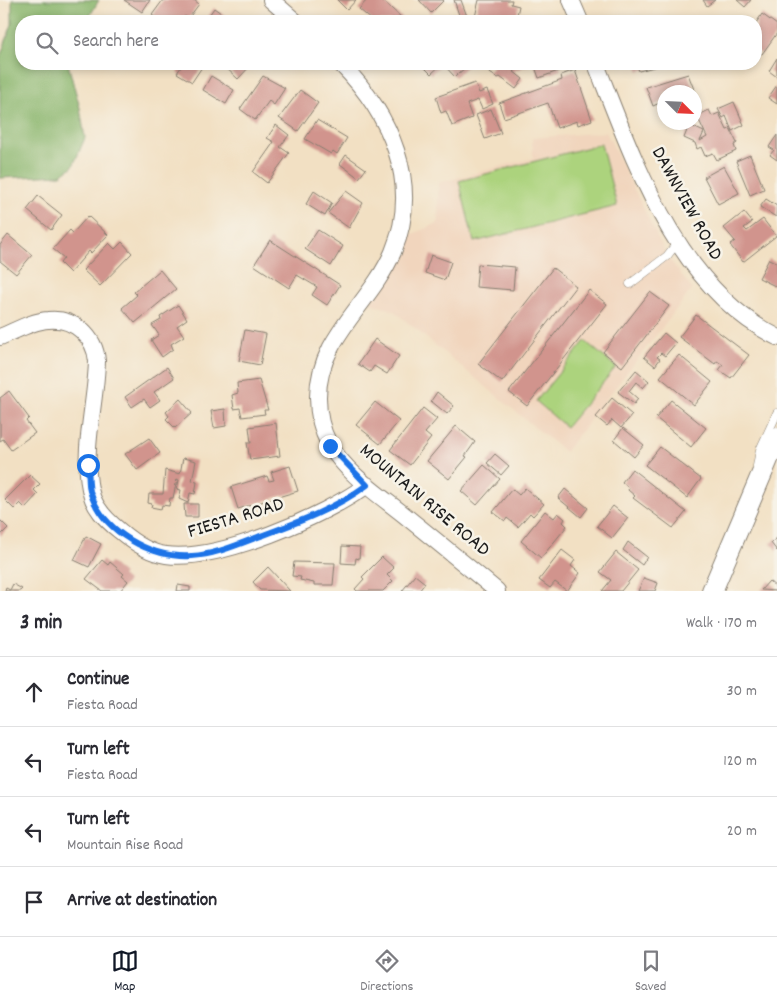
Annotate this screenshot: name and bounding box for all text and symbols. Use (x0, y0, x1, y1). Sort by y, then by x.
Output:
search box (15, 15, 762, 70)
icon: search (33, 29, 61, 57)
text: Search here (73, 29, 159, 56)
north arrow (657, 85, 702, 130)
street label: DAWNVIEW ROAD (643, 142, 729, 266)
route end (319, 435, 342, 458)
street label: MOUNTAIN RISE ROAD (352, 438, 496, 564)
route start (77, 454, 100, 477)
street label: FIESTA ROAD (185, 491, 287, 547)
text: 3 min (20, 609, 62, 639)
text: Walk · 170 m (686, 612, 757, 635)
text: Continue (67, 667, 129, 694)
icon: ahead (20, 678, 48, 706)
text: 30 m (727, 680, 757, 703)
text: Fiesta Road (67, 694, 138, 717)
text: Turn left (67, 737, 130, 764)
icon: left (20, 748, 48, 776)
text: 120 m (723, 750, 757, 773)
text: Fiesta Road (67, 764, 138, 787)
text: Turn left (67, 807, 130, 834)
icon: left (20, 818, 48, 846)
text: 20 m (727, 820, 757, 843)
text: Mountain Rise Road (67, 834, 183, 857)
icon: arrive (20, 888, 48, 916)
text: Arrive at destination (67, 888, 217, 915)
tab: Map (111, 947, 139, 997)
tab: Directions (360, 947, 413, 997)
tab: Saved (635, 947, 666, 997)

